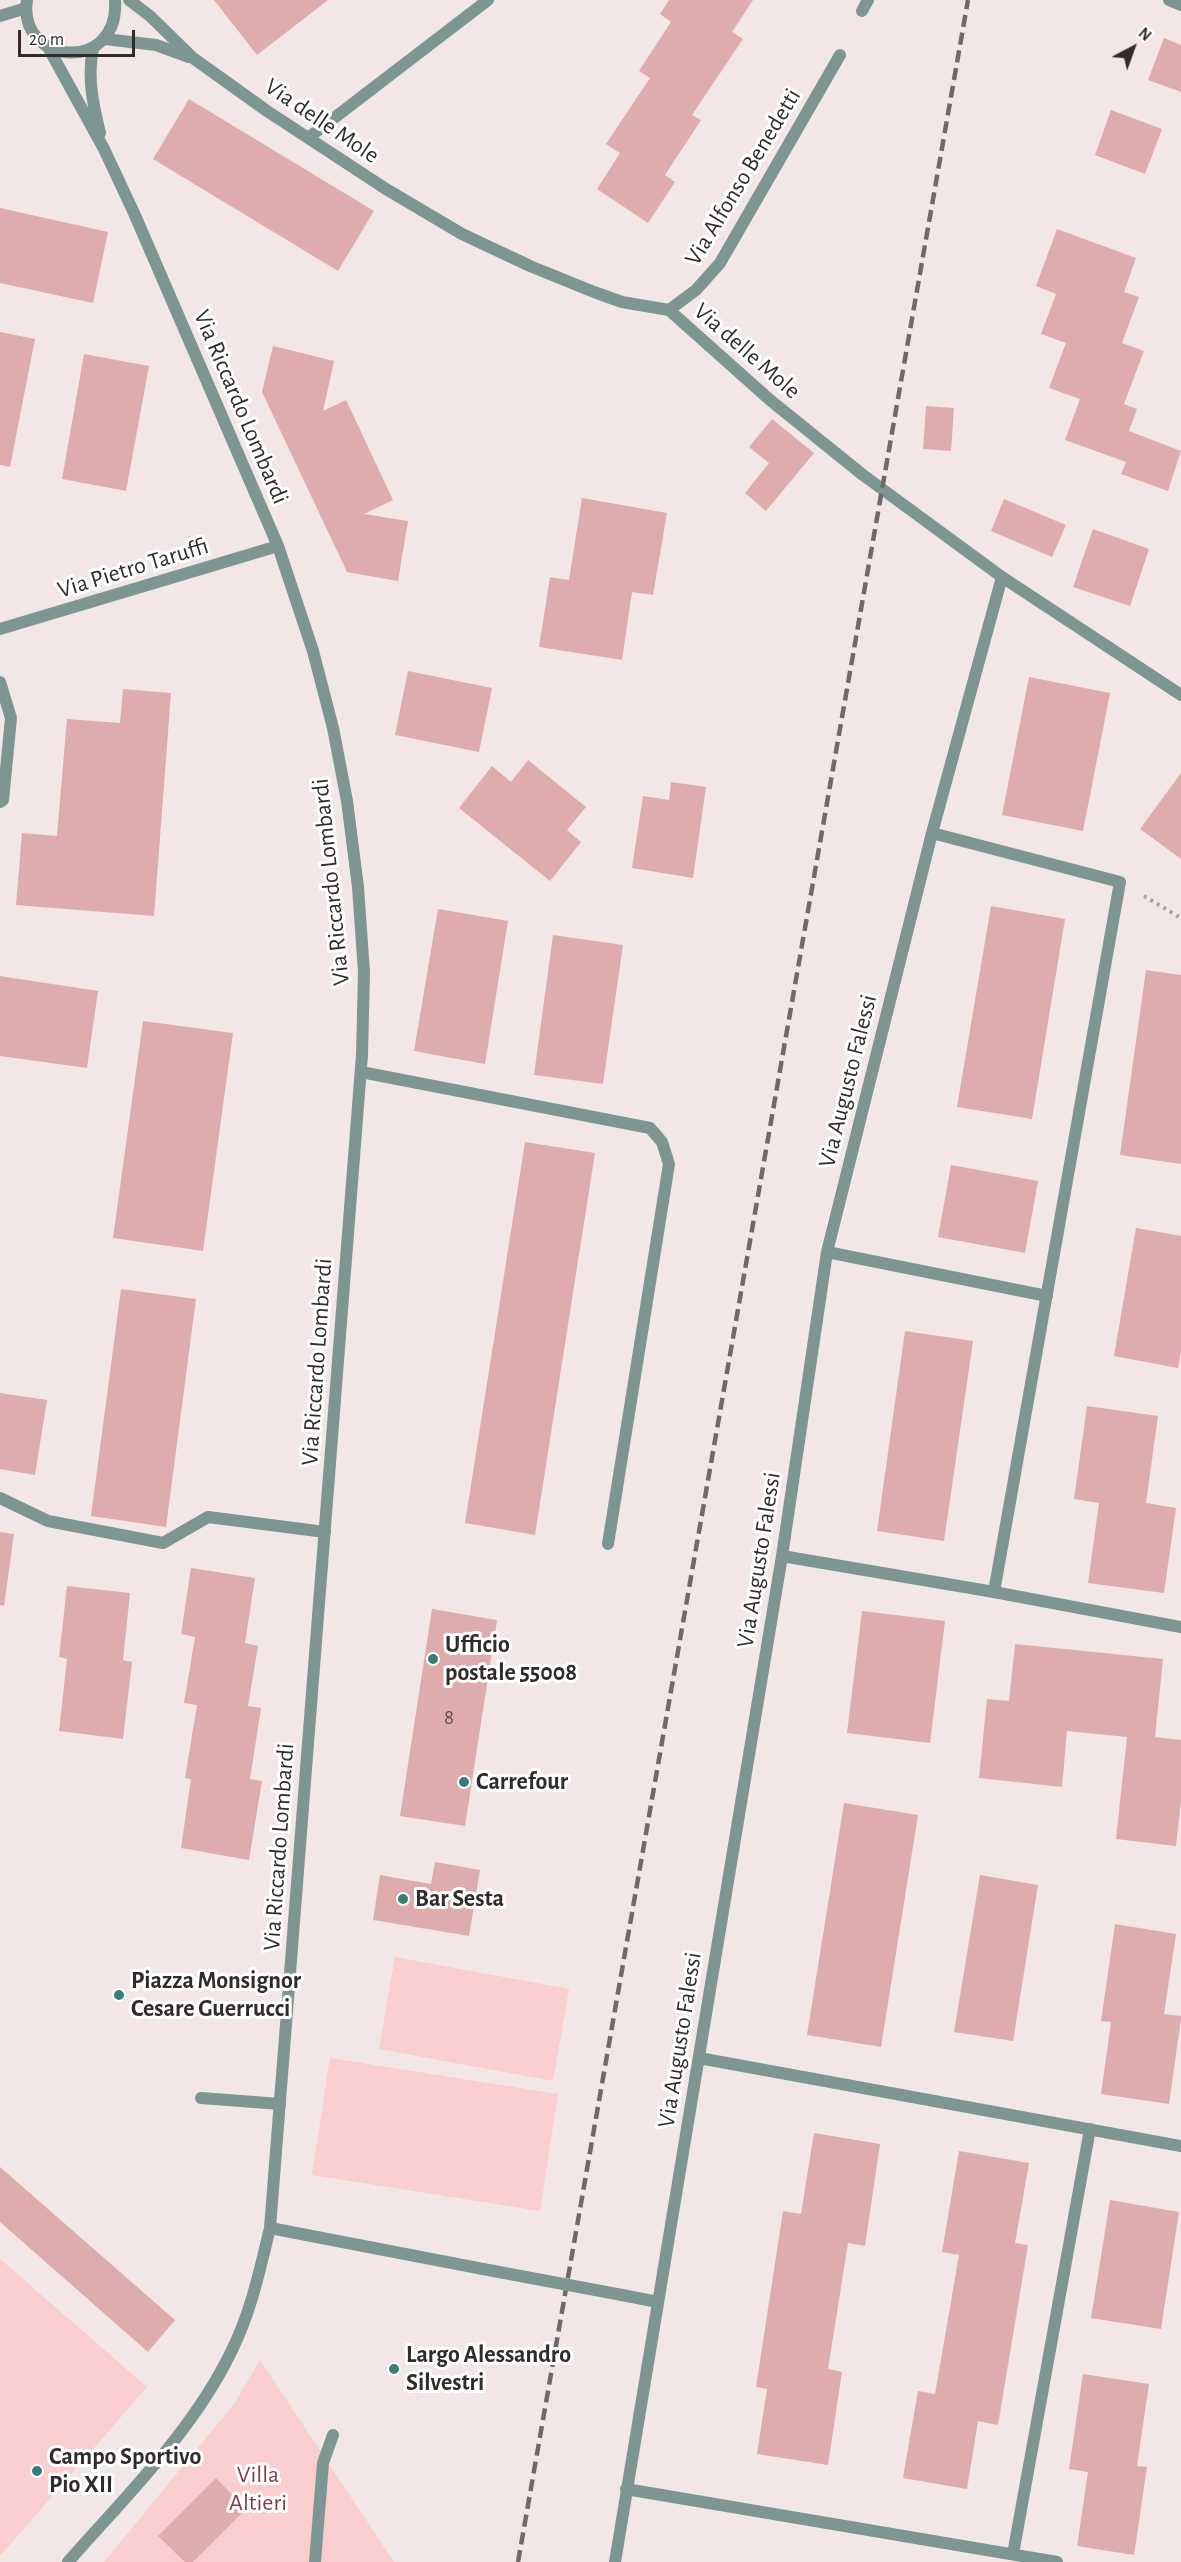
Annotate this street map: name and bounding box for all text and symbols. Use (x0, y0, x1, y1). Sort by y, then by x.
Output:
scale bar (21, 18, 138, 56)
north arrow (1103, 18, 1163, 78)
text: N (1135, 25, 1154, 44)
text: 20 m (29, 31, 64, 49)
street label: Via delle Mole (259, 72, 385, 170)
street label: Via Alfonso Benedetti (679, 83, 807, 271)
street label: Via delle Mole (688, 297, 806, 405)
street label: Via Riccardo Lombardi (187, 306, 295, 508)
street label: Via Pietro Taruffi (54, 531, 212, 605)
street label: Via Riccardo Lombardi (306, 777, 356, 987)
street label: Via Augusto Falessi (813, 992, 883, 1170)
street label: Via Riccardo Lombardi (295, 1257, 339, 1467)
street label: Via Augusto Falessi (731, 1470, 787, 1650)
place label: Ufficio postale 55008 (445, 1631, 577, 1687)
marker: Ufficio postale 55008 (426, 1652, 440, 1666)
house number: 8 (444, 1705, 454, 1731)
street label: Via Riccardo Lombardi (257, 1742, 301, 1952)
place label: Carrefour (476, 1768, 568, 1796)
marker: Carrefour (457, 1775, 471, 1789)
place label: Bar Sesta (415, 1885, 504, 1913)
marker: Bar Sesta (396, 1892, 410, 1906)
street label: Via Augusto Falessi (652, 1950, 708, 2130)
place label: Piazza Monsignor Cesare Guerrucci (131, 1967, 301, 2023)
marker: Piazza Monsignor Cesare Guerrucci (112, 1988, 126, 2002)
place label: Largo Alessandro Silvestri (406, 2341, 571, 2397)
marker: Largo Alessandro Silvestri (387, 2362, 401, 2376)
place label: Campo Sportivo Pio XII (49, 2443, 201, 2499)
park label: Villa Altieri (229, 2461, 287, 2517)
marker: Campo Sportivo Pio XII (30, 2464, 44, 2478)

